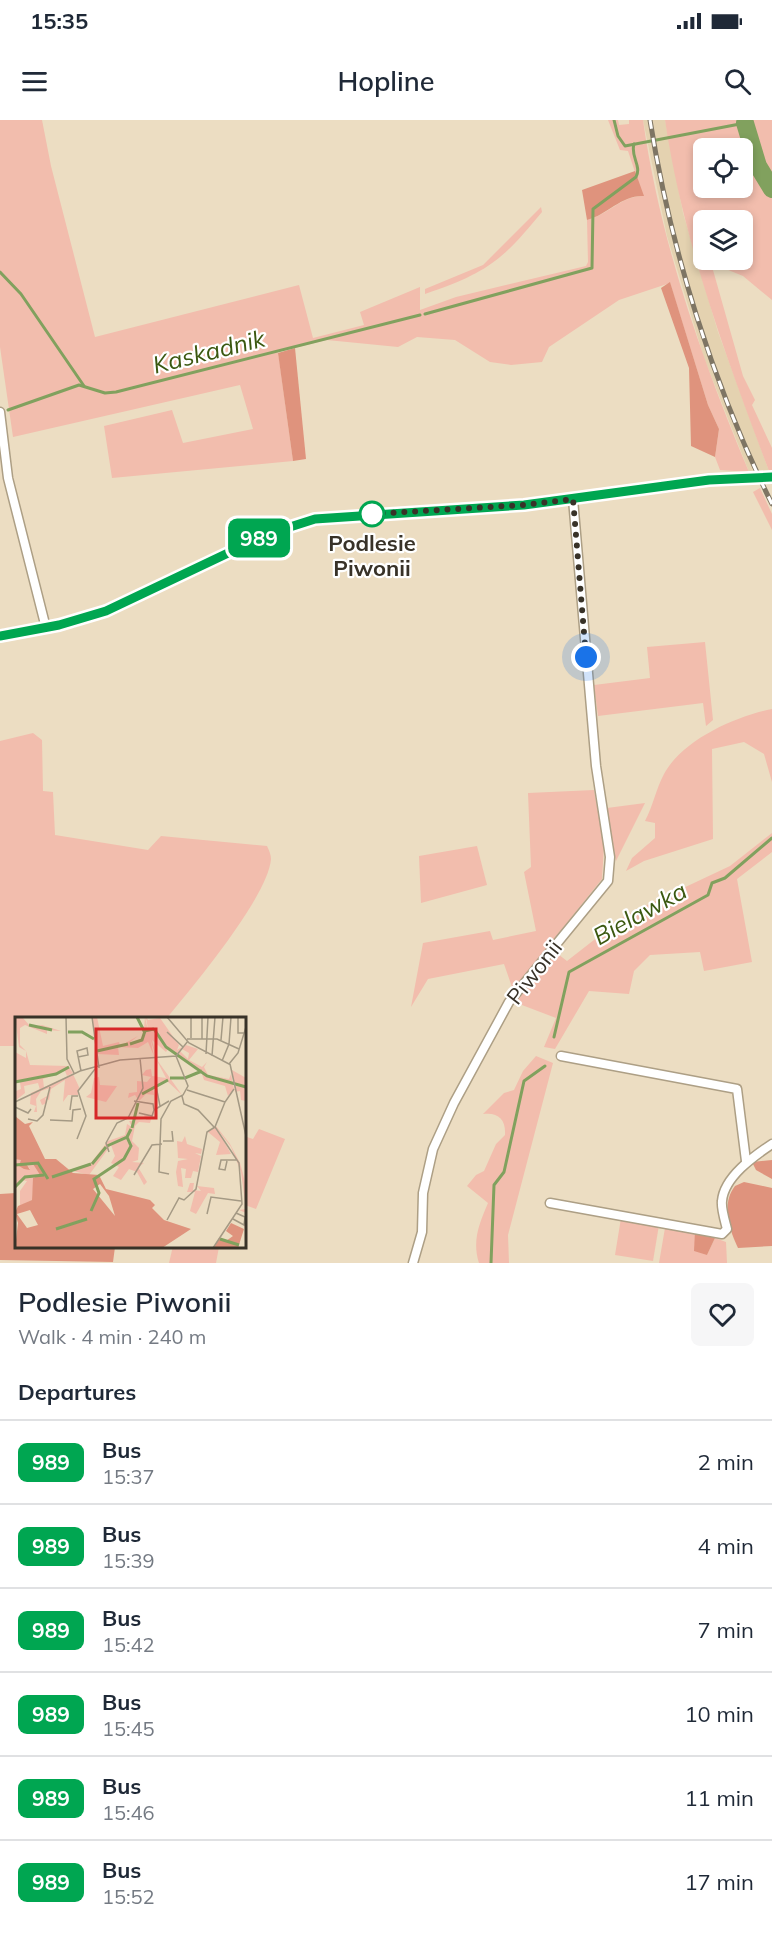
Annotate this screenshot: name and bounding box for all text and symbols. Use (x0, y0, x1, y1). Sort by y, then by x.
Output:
text: 15:35 (30, 7, 88, 35)
text: Hopline (337, 64, 435, 98)
icon: menu (18, 65, 51, 98)
icon: search (721, 65, 754, 98)
map controls (693, 138, 753, 270)
button: locate (693, 138, 753, 198)
button: layers (693, 210, 753, 270)
water label: Kaskadnik (149, 322, 269, 379)
marker: Podlesie Piwonii (359, 501, 385, 527)
line badge: 989 (224, 518, 294, 558)
text: 989 (240, 525, 278, 551)
place label: Podlesie Piwonii (328, 529, 416, 582)
your location (571, 642, 601, 672)
water label: Bielawka (587, 875, 692, 951)
street label: Piwonii (500, 934, 568, 1010)
inset map (15, 1017, 246, 1248)
button: heart (691, 1283, 754, 1346)
text: Podlesie Piwonii (18, 1284, 232, 1319)
text: Walk · 4 min · 240 m (18, 1324, 206, 1349)
text: Departures (18, 1378, 136, 1406)
text: Bus (102, 1436, 141, 1464)
text: 2 min (698, 1448, 754, 1476)
text: 989 (32, 1449, 70, 1475)
text: 15:37 (102, 1464, 155, 1489)
text: Bus (102, 1520, 141, 1548)
text: 4 min (698, 1532, 754, 1560)
text: 989 (32, 1533, 70, 1559)
text: 15:39 (102, 1548, 155, 1573)
text: Bus (102, 1604, 141, 1632)
text: 7 min (698, 1616, 754, 1644)
text: 989 (32, 1617, 70, 1643)
text: 15:42 (102, 1632, 155, 1657)
text: Bus (102, 1688, 141, 1716)
text: 10 min (684, 1700, 754, 1728)
text: 989 (32, 1701, 70, 1727)
text: 15:45 (102, 1716, 155, 1741)
text: Bus (102, 1772, 141, 1800)
text: 11 min (684, 1784, 754, 1812)
text: 989 (32, 1785, 70, 1811)
text: 15:46 (102, 1800, 155, 1825)
text: Bus (102, 1856, 141, 1884)
text: 17 min (684, 1868, 754, 1896)
text: 989 (32, 1869, 70, 1895)
text: 15:52 (102, 1884, 155, 1909)

